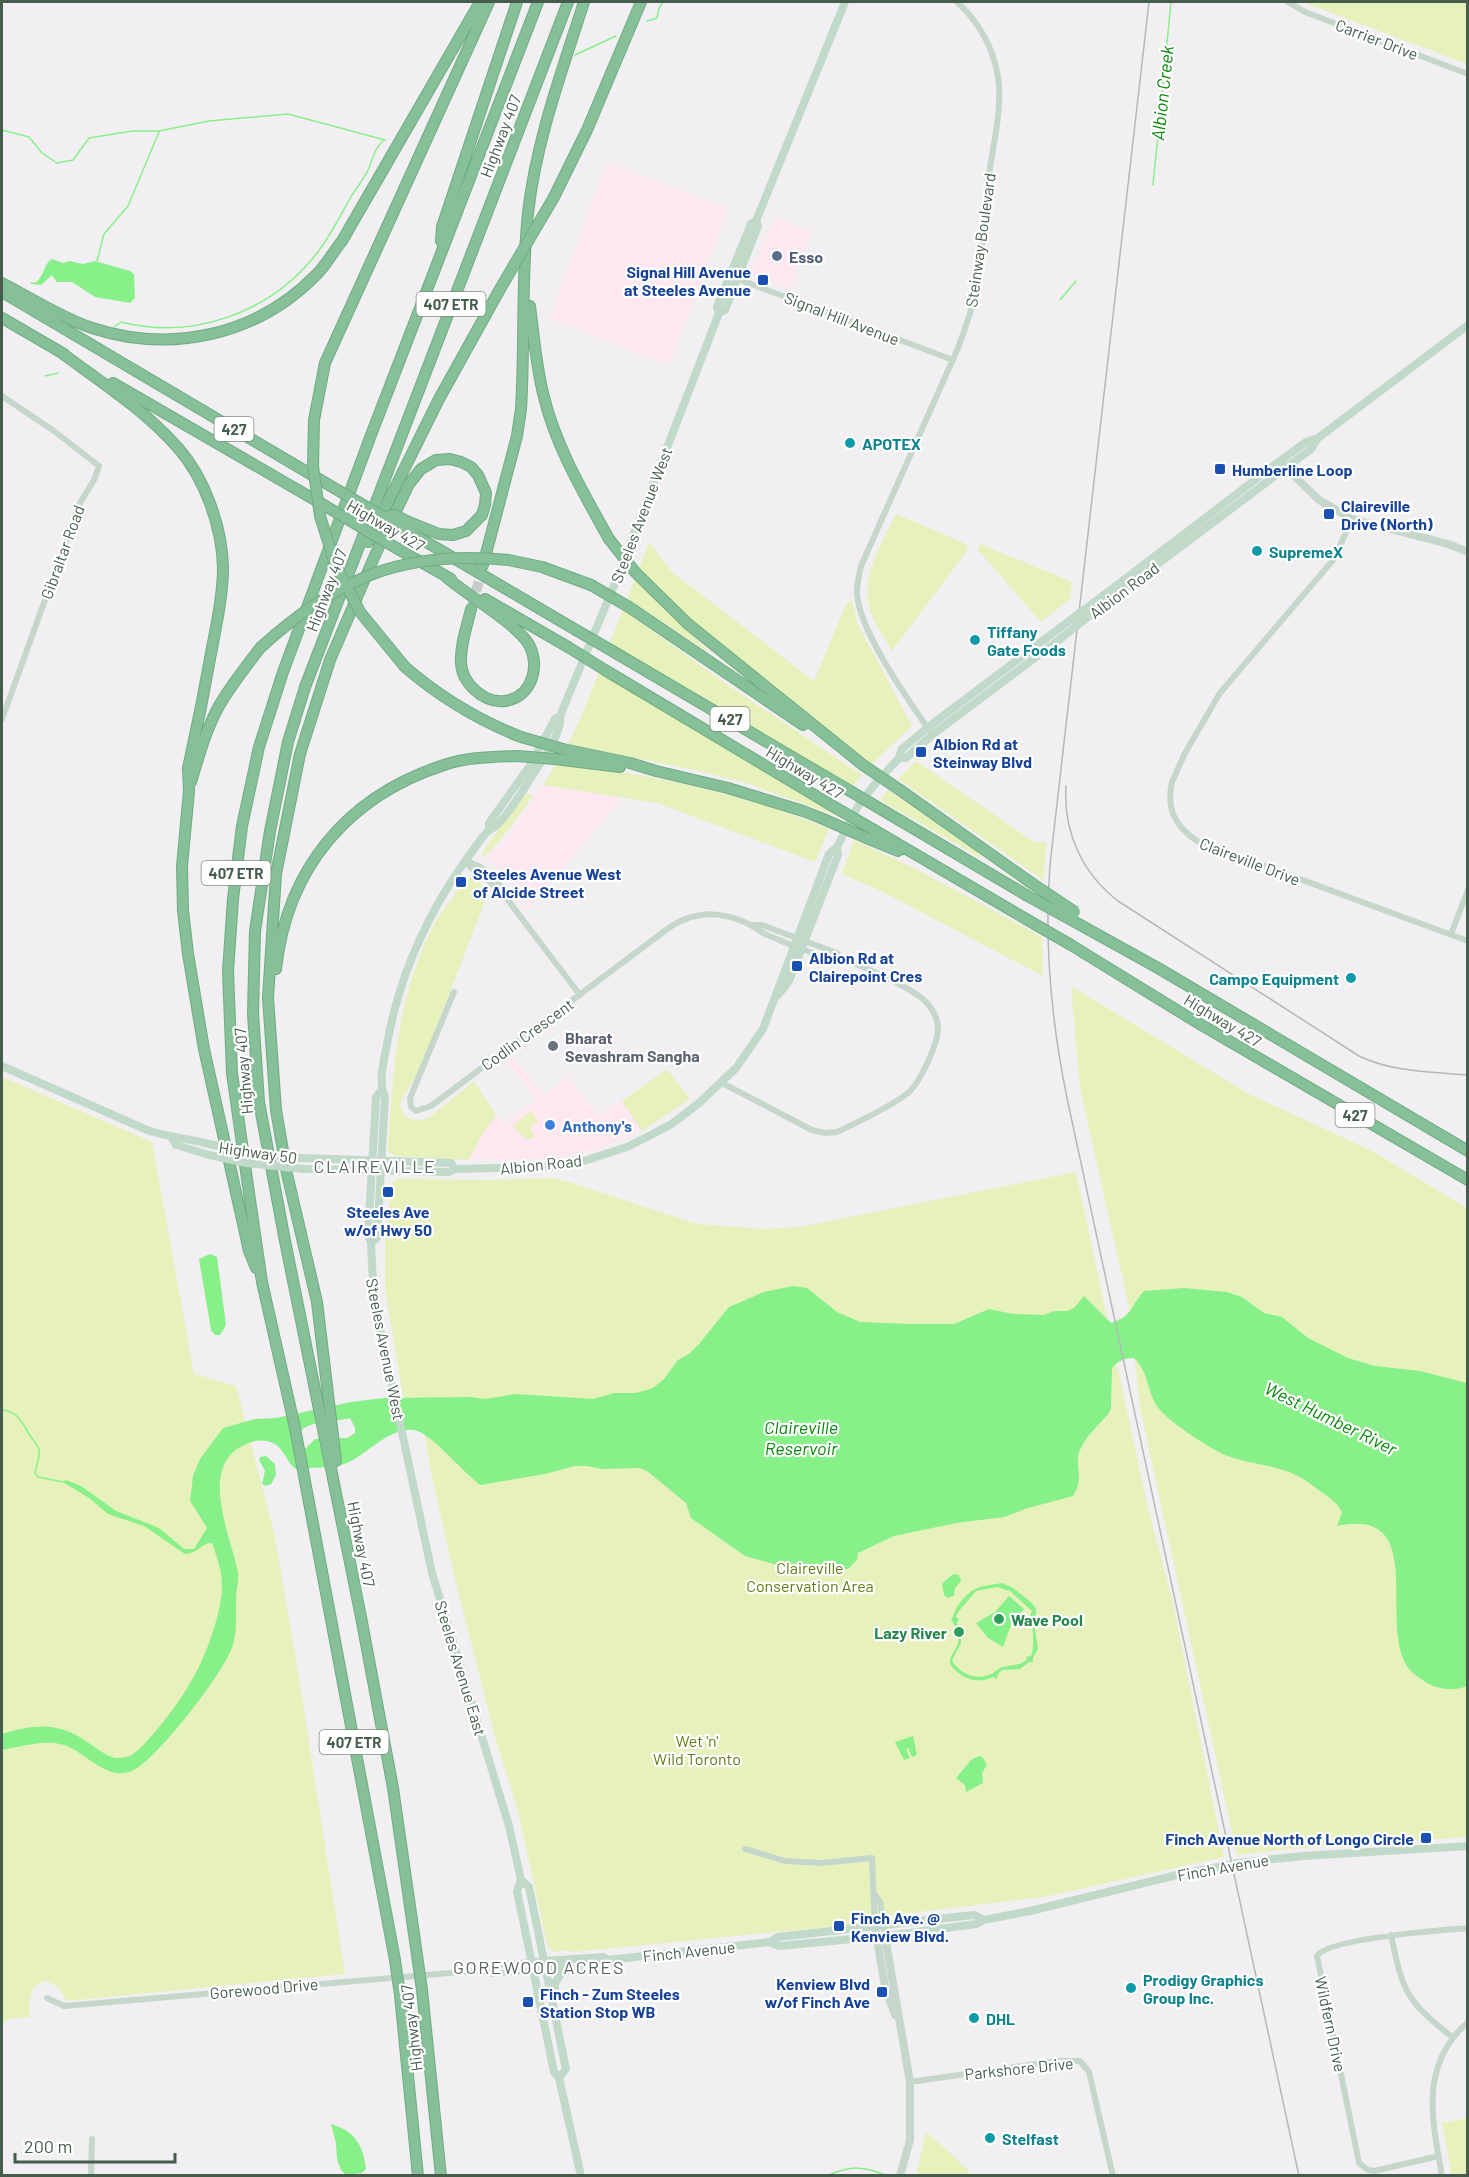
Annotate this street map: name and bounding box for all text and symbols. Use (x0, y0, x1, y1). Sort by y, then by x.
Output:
street label: Carrier Drive (1333, 15, 1421, 63)
water label: Albion Creek (1146, 44, 1178, 142)
street label: Highway 407 (476, 92, 525, 180)
street label: Steinway Boulevard (961, 172, 999, 308)
place label: Esso (789, 247, 823, 266)
marker: Esso (770, 249, 784, 263)
place label: Signal Hill Avenue at Steeles Avenue (624, 262, 751, 299)
marker: Signal Hill Avenue at Steeles Avenue (756, 273, 770, 287)
street label: Signal Hill Avenue (782, 287, 902, 349)
road number: 407 ETR (416, 292, 486, 316)
road number: 427 (214, 417, 254, 441)
place label: APOTEX (862, 434, 921, 453)
marker: APOTEX (843, 436, 857, 450)
street label: Steeles Avenue West (606, 444, 676, 586)
place label: Humberline Loop (1232, 460, 1353, 479)
marker: Humberline Loop (1213, 462, 1227, 476)
street label: Highway 427 (344, 495, 429, 555)
place label: Claireville Drive (North) (1341, 496, 1433, 533)
street label: Gibraltar Road (36, 502, 88, 602)
marker: Claireville Drive (North) (1322, 507, 1336, 521)
place label: SupremeX (1269, 542, 1343, 561)
marker: SupremeX (1250, 544, 1264, 558)
street label: Highway 407 (302, 546, 351, 634)
street label: Albion Road (1085, 558, 1163, 622)
place label: Tiffany Gate Foods (987, 622, 1066, 659)
marker: Tiffany Gate Foods (968, 633, 982, 647)
road number: 427 (710, 707, 750, 731)
place label: Albion Rd at Steinway Blvd (933, 734, 1032, 771)
street label: Highway 427 (763, 742, 847, 803)
marker: Albion Rd at Steinway Blvd (914, 745, 928, 759)
street label: Claireville Drive (1197, 833, 1303, 889)
road number: 407 ETR (202, 861, 270, 885)
place label: Steeles Avenue West of Alcide Street (473, 864, 621, 901)
marker: Steeles Avenue West of Alcide Street (454, 875, 468, 889)
place label: Albion Rd at Clairepoint Cres (809, 948, 922, 985)
marker: Albion Rd at Clairepoint Cres (790, 959, 804, 973)
place label: Campo Equipment (1209, 969, 1339, 988)
marker: Campo Equipment (1344, 971, 1358, 985)
street label: Highway 427 (1181, 990, 1265, 1051)
street label: Codlin Crescent (477, 994, 577, 1074)
street label: Highway 407 (230, 1026, 256, 1115)
place label: Bharat Sevashram Sangha (565, 1028, 700, 1065)
marker: Bharat Sevashram Sangha (546, 1039, 560, 1053)
road number: 427 (1336, 1103, 1374, 1127)
place label: Anthony's (562, 1116, 632, 1135)
marker: Anthony's (543, 1118, 557, 1132)
street label: Highway 50 (218, 1137, 298, 1167)
street label: Albion Road (499, 1150, 583, 1178)
district label: CLAIREVILLE (314, 1155, 436, 1177)
marker: Steeles Ave w/of Hwy 50 (381, 1185, 395, 1199)
place label: Steeles Ave w/of Hwy 50 (344, 1202, 432, 1239)
street label: Steeles Avenue West (363, 1276, 409, 1422)
water label: West Humber River (1261, 1376, 1401, 1460)
water label: Claireville Reservoir (764, 1416, 838, 1459)
street label: Highway 407 (344, 1499, 380, 1589)
park label: Claireville Conservation Area (746, 1558, 874, 1595)
street label: Steeles Avenue East (431, 1598, 491, 1738)
place label: Wave Pool (1011, 1610, 1083, 1629)
marker: Wave Pool (992, 1612, 1006, 1626)
place label: Lazy River (874, 1623, 947, 1642)
marker: Lazy River (952, 1625, 966, 1639)
road number: 407 ETR (320, 1730, 388, 1754)
park label: Wet 'n' Wild Toronto (653, 1731, 741, 1768)
place label: Finch Avenue North of Longo Circle (1165, 1829, 1414, 1848)
marker: Finch Avenue North of Longo Circle (1419, 1831, 1433, 1845)
street label: Finch Avenue (1176, 1850, 1270, 1884)
place label: Finch Ave. @ Kenview Blvd. (851, 1908, 949, 1945)
marker: Finch Ave. @ Kenview Blvd. (832, 1919, 846, 1933)
street label: Finch Avenue (642, 1937, 736, 1965)
district label: GOREWOOD ACRES (453, 1956, 625, 1978)
place label: Prodigy Graphics Group Inc. (1143, 1970, 1263, 2007)
street label: Gorewood Drive (209, 1974, 319, 2002)
place label: Kenview Blvd w/of Finch Ave (765, 1974, 870, 2011)
street label: Wildfern Drive (1312, 1974, 1350, 2074)
marker: Prodigy Graphics Group Inc. (1124, 1981, 1138, 1995)
street label: Highway 407 (396, 1983, 426, 2072)
place label: Finch - Zum Steeles Station Stop WB (540, 1984, 680, 2021)
marker: Kenview Blvd w/of Finch Ave (875, 1985, 889, 1999)
marker: Finch - Zum Steeles Station Stop WB (521, 1995, 535, 2009)
place label: DHL (986, 2009, 1015, 2028)
marker: DHL (967, 2011, 981, 2025)
street label: Parkshore Drive (964, 2053, 1074, 2083)
scale bar (15, 2126, 176, 2164)
place label: Stelfast (1002, 2129, 1059, 2148)
marker: Stelfast (983, 2131, 997, 2145)
text: 200 m (24, 2135, 72, 2157)

